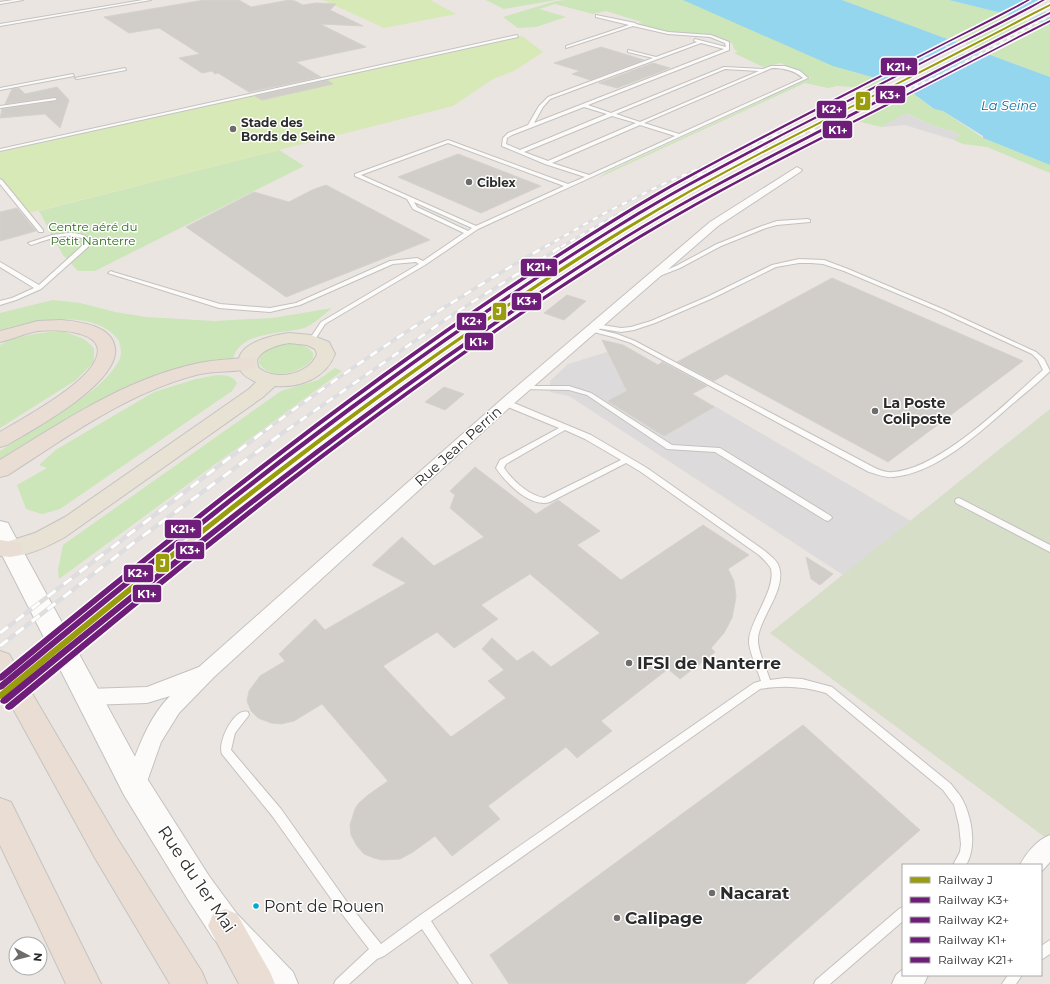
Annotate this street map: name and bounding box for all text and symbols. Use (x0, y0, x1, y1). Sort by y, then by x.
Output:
line badge: K21+ (880, 57, 918, 76)
text: K21+ (886, 60, 912, 74)
line badge: K3+ (875, 85, 906, 104)
text: K3+ (879, 88, 901, 102)
line badge: J (855, 91, 871, 111)
text: J (859, 94, 866, 108)
water label: La Seine (981, 97, 1037, 113)
line badge: K2+ (816, 100, 847, 119)
text: K2+ (821, 102, 843, 116)
place label: Stade des Bords de Seine (241, 115, 336, 144)
line badge: K1+ (822, 120, 853, 139)
text: K1+ (828, 123, 848, 137)
marker: Stade des Bords de Seine (228, 124, 238, 134)
place label: Ciblex (477, 175, 517, 190)
marker: Ciblex (464, 177, 474, 187)
park label: Centre aéré du Petit Nanterre (48, 219, 138, 248)
line badge: K21+ (520, 258, 558, 277)
text: K21+ (526, 260, 552, 274)
line badge: K3+ (511, 292, 542, 311)
text: K3+ (516, 294, 538, 308)
line badge: J (492, 302, 507, 321)
text: J (495, 304, 502, 318)
line badge: K2+ (456, 312, 487, 331)
text: K2+ (461, 314, 483, 328)
line badge: K1+ (464, 332, 494, 351)
text: K1+ (469, 335, 489, 349)
place label: La Poste Coliposte (883, 394, 952, 428)
street label: Rue Jean Perrin (411, 402, 505, 490)
marker: La Poste Coliposte (870, 406, 880, 416)
line badge: K21+ (164, 519, 202, 539)
text: K21+ (170, 522, 196, 536)
line badge: K3+ (175, 541, 205, 560)
text: K3+ (179, 543, 201, 557)
line badge: J (155, 553, 170, 573)
text: J (159, 556, 166, 570)
line badge: K2+ (123, 564, 154, 583)
text: K2+ (127, 566, 149, 580)
line badge: K1+ (132, 584, 162, 603)
text: K1+ (137, 587, 157, 601)
place label: IFSI de Nanterre (637, 653, 781, 673)
marker: IFSI de Nanterre (624, 658, 634, 668)
street label: Rue du 1er Mai (154, 822, 240, 936)
legend (902, 864, 1042, 976)
text: Railway J (938, 872, 993, 887)
place label: Nacarat (720, 883, 790, 903)
marker: Nacarat (707, 888, 717, 898)
text: Railway K3+ (938, 892, 1009, 907)
place label: Pont de Rouen (264, 897, 384, 916)
marker: Pont de Rouen (251, 901, 261, 911)
place label: Calipage (625, 908, 703, 928)
text: Railway K2+ (938, 912, 1009, 927)
marker: Calipage (612, 913, 622, 923)
text: Railway K1+ (938, 932, 1007, 947)
north arrow (8, 936, 48, 976)
text: N (30, 952, 45, 962)
text: Railway K21+ (938, 952, 1014, 967)

